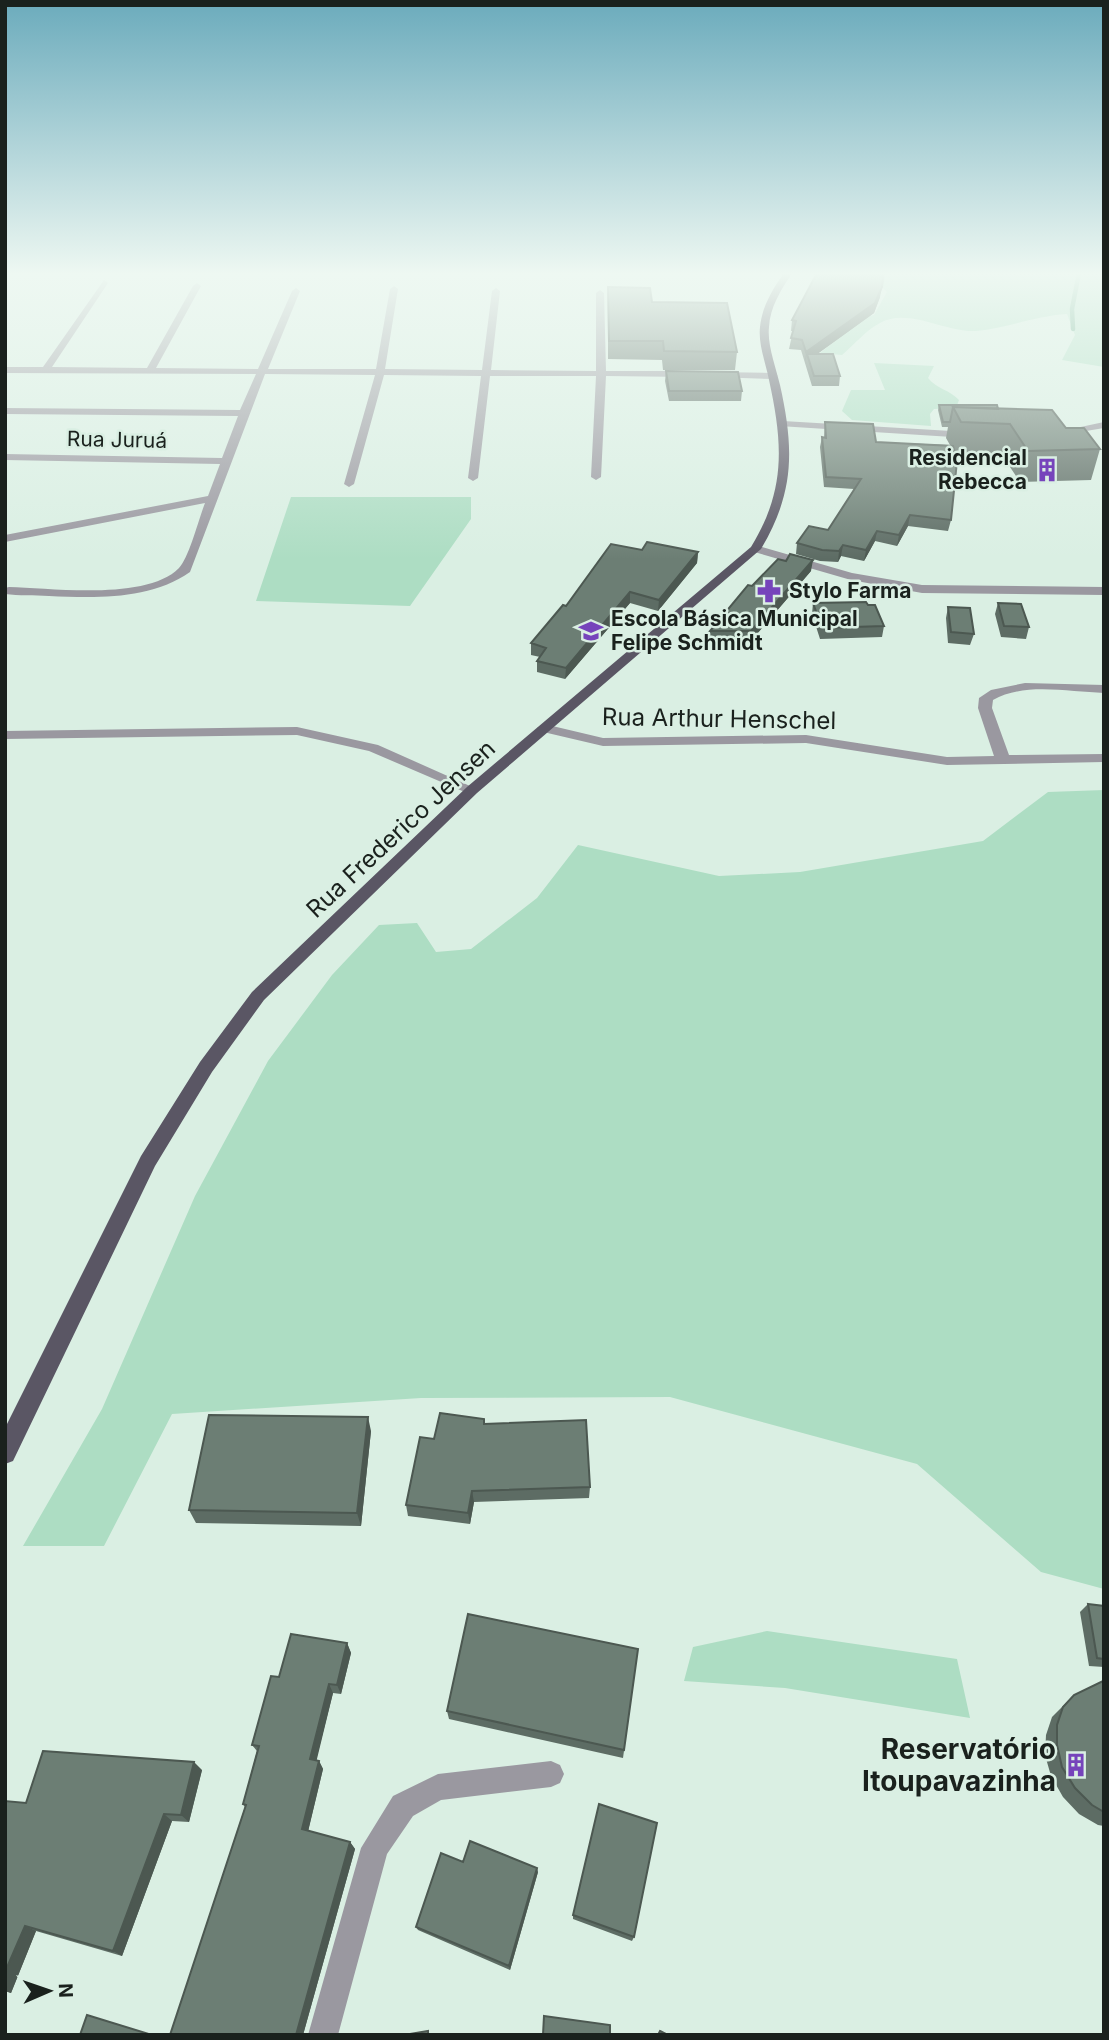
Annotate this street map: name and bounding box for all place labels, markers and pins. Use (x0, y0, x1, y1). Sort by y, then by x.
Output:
place label: Residencial Rebecca (909, 445, 1027, 494)
building icon: Residencial Rebecca (1033, 456, 1061, 484)
pharmacy icon: Stylo Farma (755, 577, 783, 605)
place label: Stylo Farma (789, 578, 911, 603)
place label: Escola Básica Municipal Felipe Schmidt (611, 606, 858, 655)
school or university icon: Escola Básica Municipal Felipe Schmidt (577, 617, 605, 645)
place label: Reservatório Itoupavazinha (862, 1732, 1056, 1798)
building icon: Reservatório Itoupavazinha (1062, 1751, 1090, 1779)

